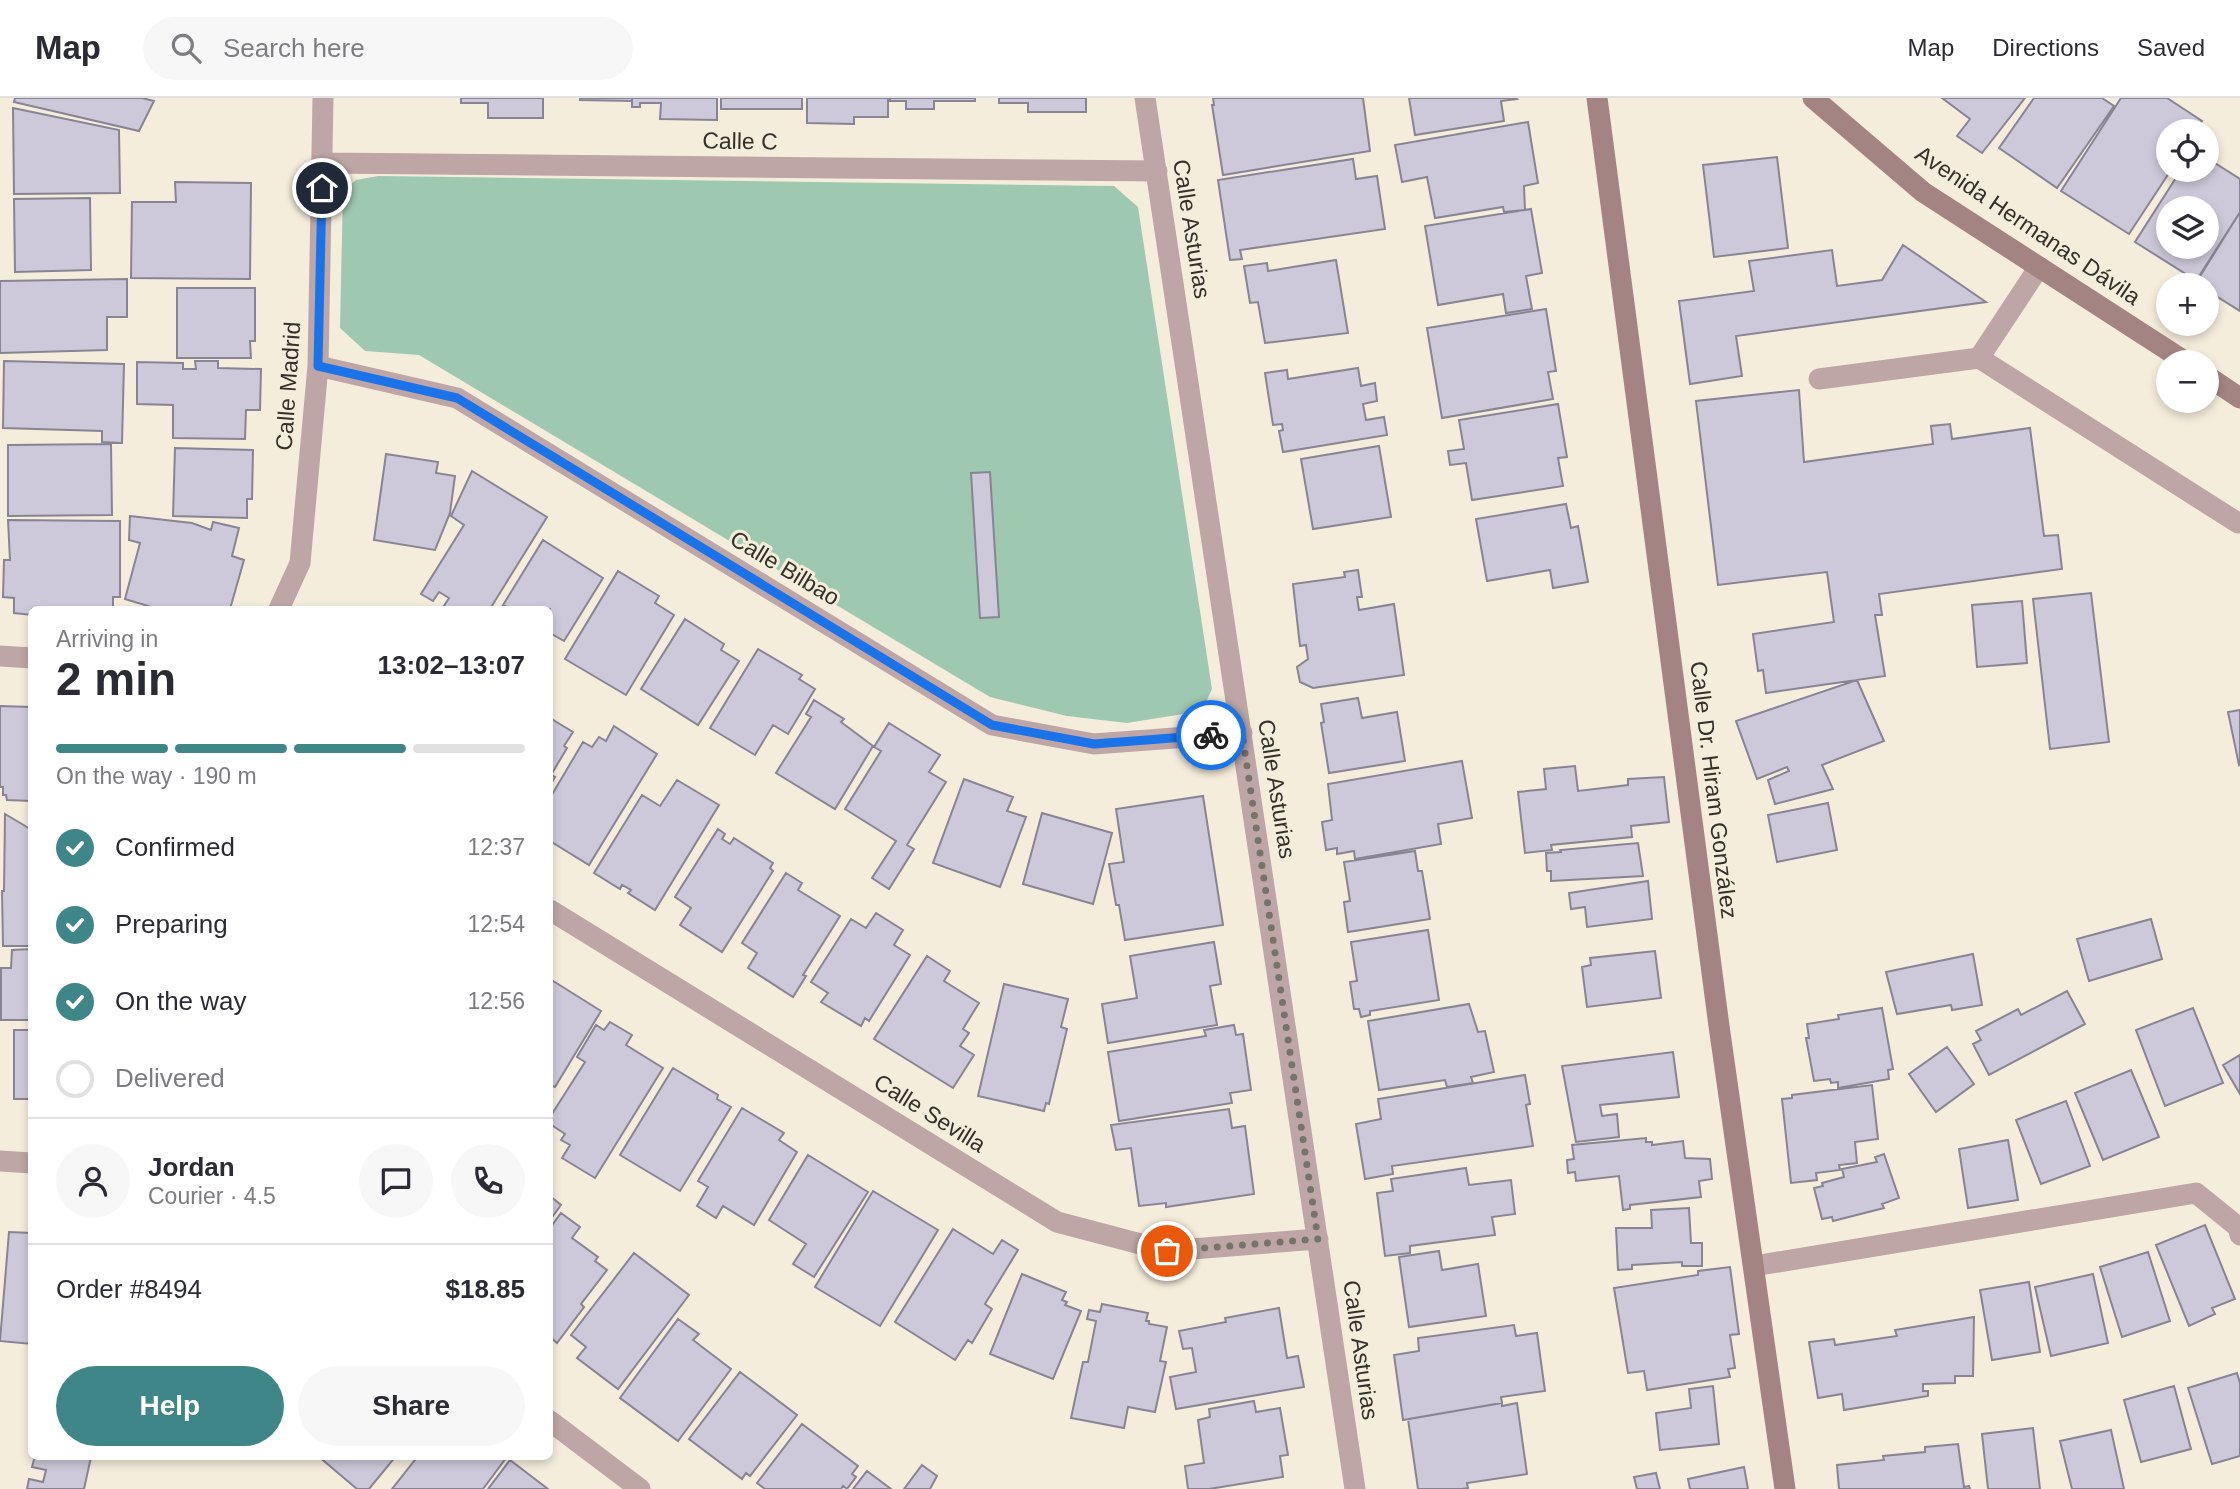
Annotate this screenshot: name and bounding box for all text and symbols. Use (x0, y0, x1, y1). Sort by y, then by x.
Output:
search box (143, 17, 633, 80)
text: Map (35, 29, 101, 66)
icon: search (167, 29, 205, 67)
text: Search here (223, 33, 365, 63)
text: Map (1908, 34, 1954, 61)
text: Directions (1992, 34, 2099, 61)
text: Saved (2137, 34, 2205, 61)
map controls (2156, 119, 2219, 413)
button: locate (2156, 119, 2219, 182)
street label: Calle C (702, 127, 778, 155)
street label: Avenida Hermanas Dávila (1911, 140, 2145, 310)
pin (292, 158, 352, 218)
street label: Calle Asturias (1168, 158, 1216, 300)
icon: home (303, 169, 341, 207)
button: layers (2156, 196, 2219, 259)
button: + (2156, 273, 2219, 336)
street label: Calle Madrid (271, 321, 305, 451)
button: − (2156, 350, 2219, 413)
street label: Calle Bilbao (726, 525, 844, 611)
text: Arriving in (56, 626, 158, 652)
text: 13:02–13:07 (378, 650, 525, 680)
text: 2 min (56, 653, 176, 705)
street label: Calle Dr. Hiram González (1685, 660, 1743, 920)
courier (1176, 700, 1246, 770)
icon: bike (1192, 716, 1230, 754)
street label: Calle Asturias (1253, 718, 1301, 860)
text: On the way · 190 m (56, 763, 257, 789)
icon: check (56, 829, 94, 867)
text: Confirmed (115, 832, 235, 862)
text: 12:37 (467, 834, 525, 860)
icon: check (56, 906, 94, 944)
text: Preparing (115, 909, 228, 939)
text: 12:54 (467, 911, 525, 937)
icon: check (56, 983, 94, 1021)
text: On the way (115, 986, 247, 1016)
text: 12:56 (467, 988, 525, 1014)
text: Delivered (115, 1063, 225, 1093)
street label: Calle Sevilla (869, 1068, 991, 1158)
button: person (56, 1144, 130, 1218)
button: chat (359, 1144, 433, 1218)
button: phone (451, 1144, 525, 1218)
text: Jordan (148, 1152, 235, 1182)
text: Courier · 4.5 (148, 1183, 276, 1209)
pin (1137, 1221, 1197, 1281)
icon: bag (1148, 1232, 1186, 1270)
text: Order #8494 (56, 1274, 202, 1304)
text: $18.85 (445, 1274, 525, 1304)
street label: Calle Asturias (1338, 1279, 1384, 1421)
button: Help (56, 1366, 284, 1446)
button: Share (298, 1366, 525, 1446)

